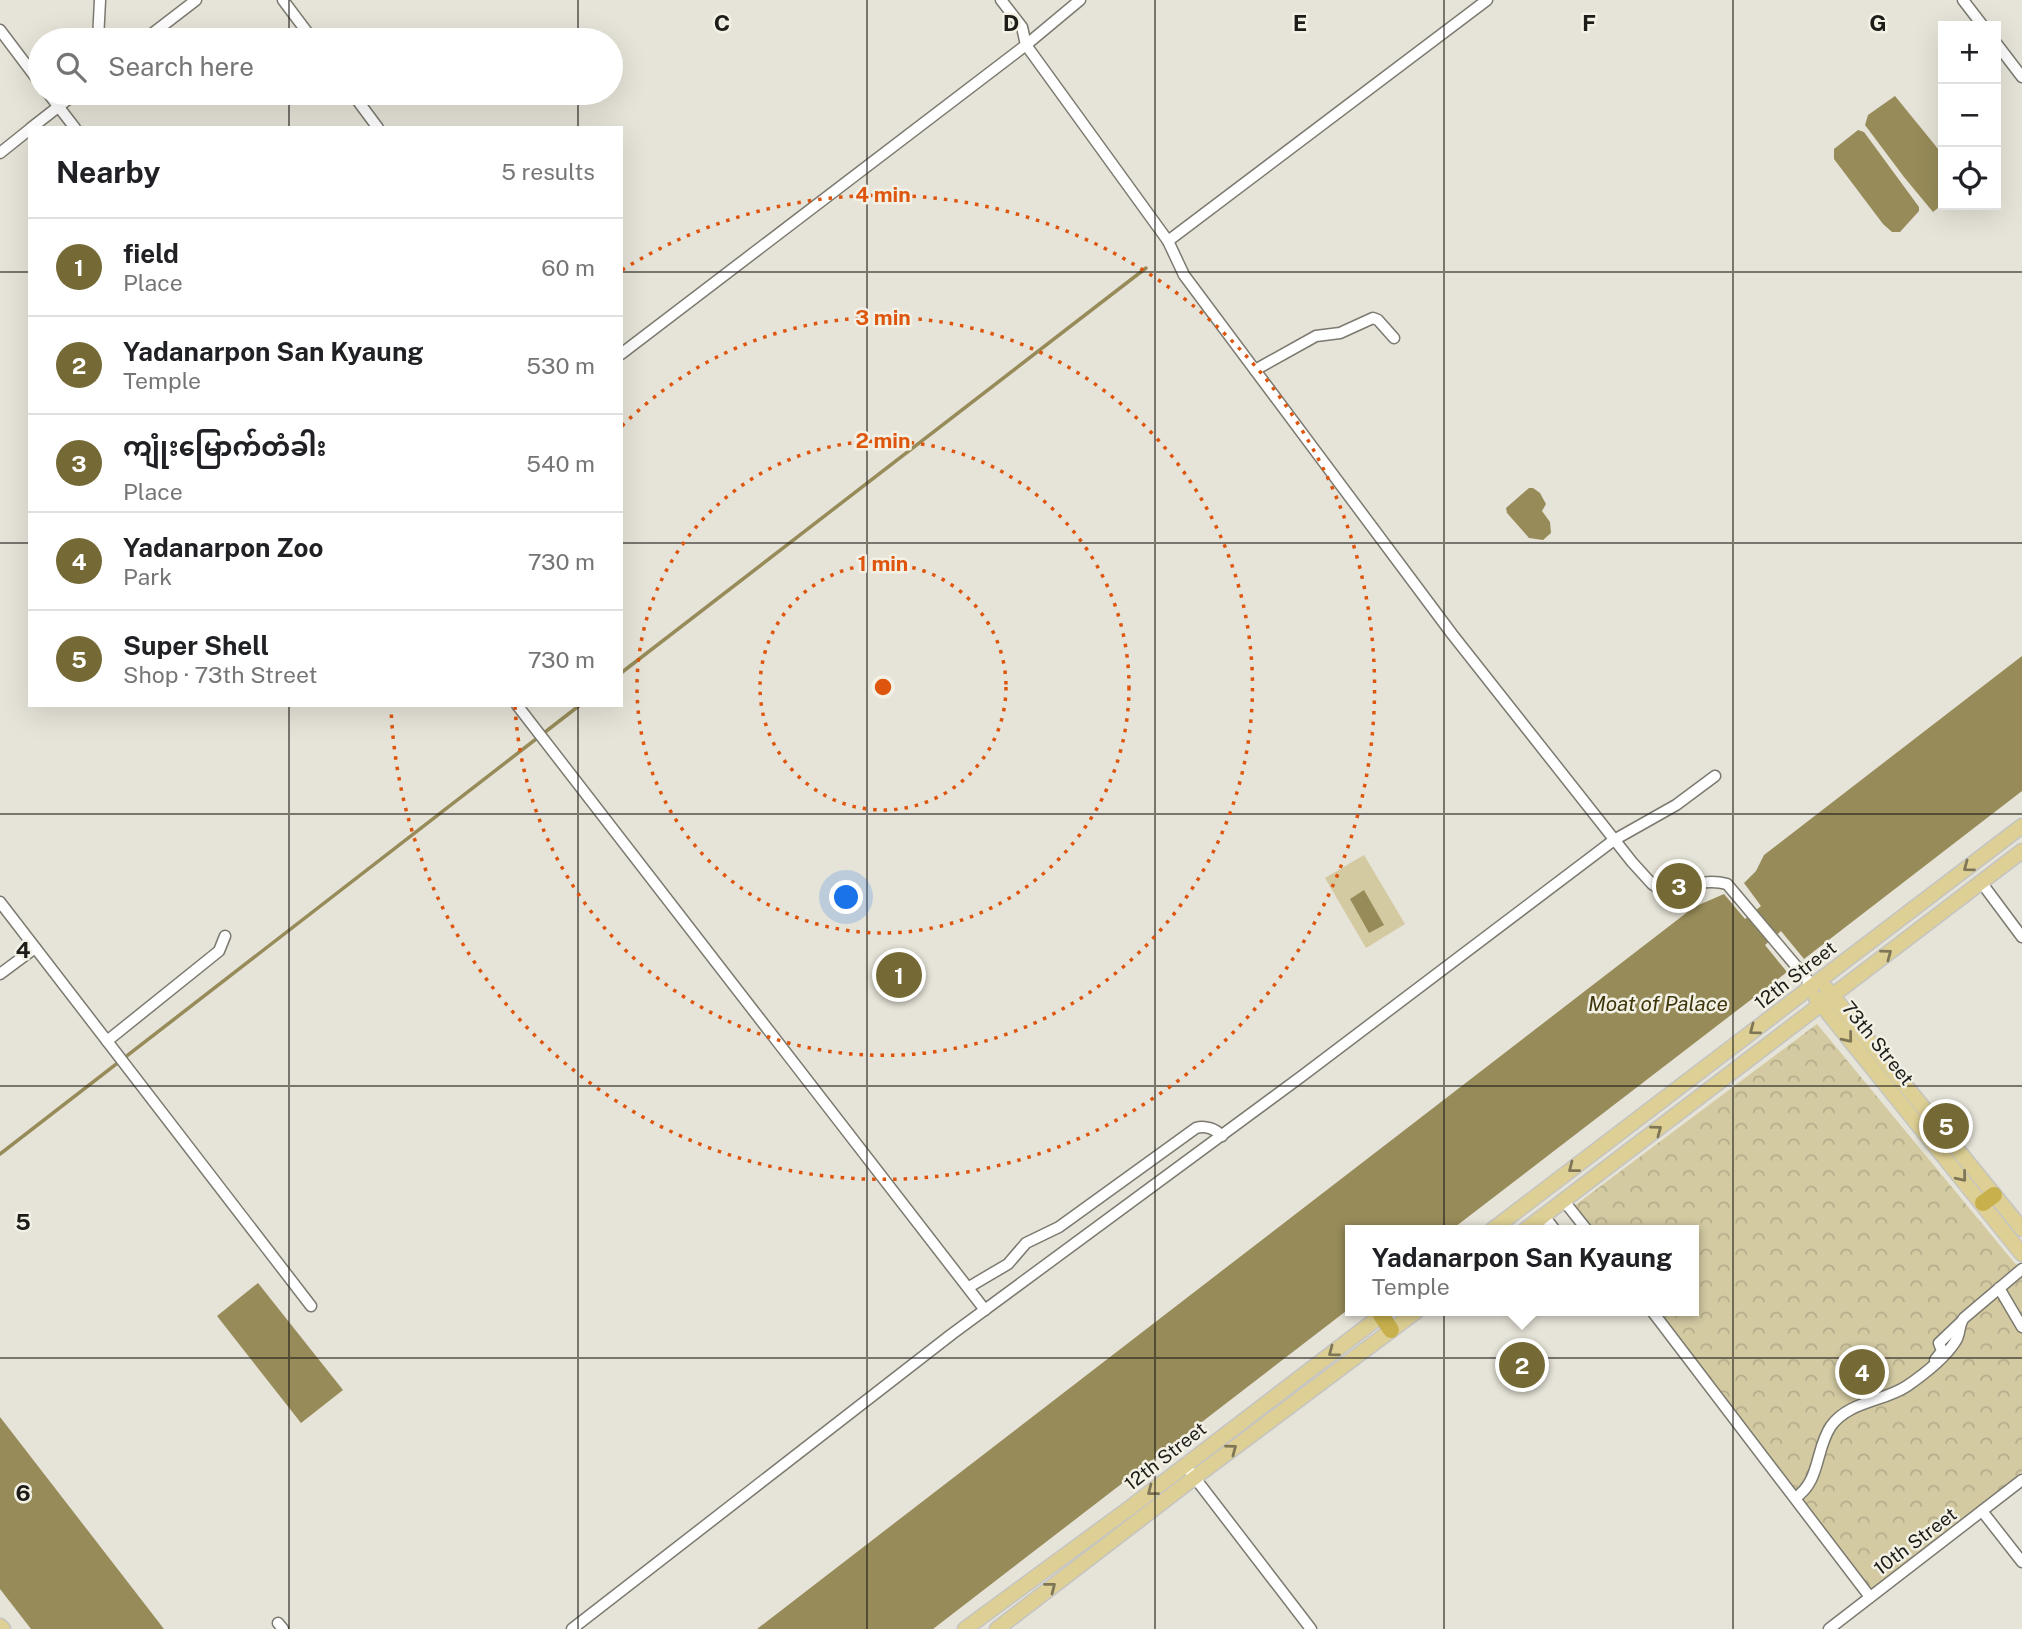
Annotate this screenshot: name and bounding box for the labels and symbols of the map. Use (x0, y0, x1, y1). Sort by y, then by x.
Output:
text: C (714, 9, 730, 36)
text: D (1003, 9, 1019, 36)
text: E (1293, 9, 1307, 36)
text: F (1582, 9, 1596, 36)
text: G (1869, 9, 1887, 36)
text: 4 min (855, 182, 911, 207)
text: 3 min (855, 305, 911, 330)
text: 2 min (855, 428, 911, 453)
text: 1 min (858, 551, 908, 576)
centre of rings (871, 675, 895, 699)
one-way arrow (1963, 859, 1975, 871)
pin: 3 (1656, 860, 1702, 912)
your location (829, 880, 863, 914)
text: 4 (15, 936, 31, 963)
street label: 12th Street (1750, 936, 1840, 1014)
pin: 1 (876, 949, 922, 1001)
one-way arrow (1879, 949, 1891, 962)
water label: Moat of Palace (1588, 991, 1728, 1016)
street label: 73th Street (1838, 997, 1918, 1089)
one-way arrow (1749, 1022, 1762, 1035)
one-way arrow (1840, 1030, 1853, 1042)
pin: 5 (1923, 1100, 1969, 1152)
one-way arrow (1650, 1125, 1662, 1138)
one-way arrow (1568, 1159, 1581, 1172)
one-way arrow (1954, 1169, 1966, 1182)
text: 5 (15, 1208, 31, 1235)
pin: 2 (1499, 1339, 1545, 1391)
one-way arrow (1328, 1344, 1340, 1357)
pin: 4 (1839, 1346, 1885, 1398)
street label: 12th Street (1120, 1417, 1210, 1495)
one-way arrow (1224, 1445, 1237, 1457)
text: 6 (15, 1479, 31, 1506)
one-way arrow (1147, 1482, 1160, 1495)
street label: 10th Street (1869, 1503, 1961, 1579)
one-way arrow (1044, 1583, 1056, 1596)

